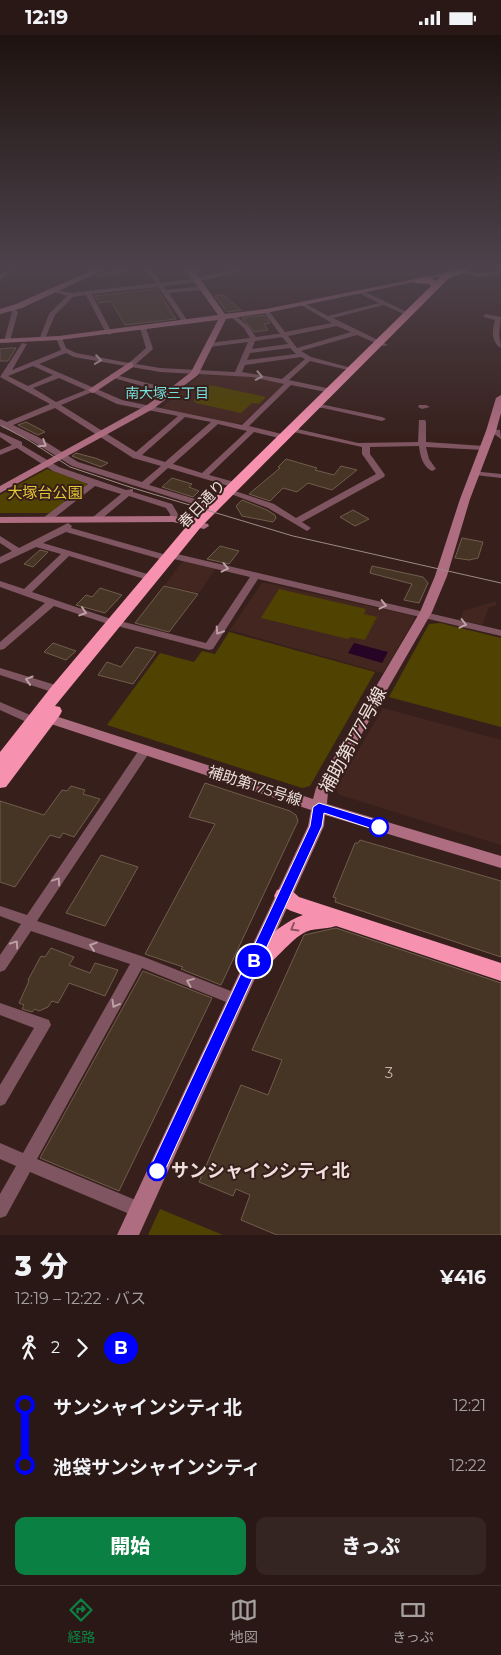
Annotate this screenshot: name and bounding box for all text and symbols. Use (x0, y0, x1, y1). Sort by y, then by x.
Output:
text: 12:19 (25, 6, 68, 29)
one-way arrow (94, 354, 102, 364)
one-way arrow (255, 370, 264, 381)
district label: 南大塚三丁目 (125, 384, 209, 402)
one-way arrow (37, 438, 46, 447)
street label: 春日通り (174, 475, 229, 532)
park label: 大塚台公園 (7, 483, 83, 502)
one-way arrow (220, 562, 229, 573)
one-way arrow (378, 599, 387, 610)
one-way arrow (78, 607, 86, 617)
one-way arrow (458, 618, 467, 629)
one-way arrow (216, 625, 226, 634)
one-way arrow (26, 676, 34, 686)
street label: 補助第177号線 (315, 683, 391, 797)
street label: 補助第175号線 (206, 761, 304, 810)
unlabelled marker (369, 817, 389, 837)
one-way arrow (51, 877, 60, 887)
one-way arrow (290, 922, 299, 932)
one-way arrow (9, 940, 18, 949)
one-way arrow (89, 942, 97, 952)
line badge: B (238, 945, 270, 977)
text: B (247, 950, 261, 972)
one-way arrow (186, 978, 195, 988)
one-way arrow (112, 998, 122, 1007)
house number: 3 (385, 1063, 393, 1082)
place label: サンシャインシティ北 (171, 1160, 350, 1182)
marker: サンシャインシティ北 (147, 1161, 167, 1181)
text: 3 分 (15, 1249, 68, 1283)
text: ¥416 (440, 1266, 486, 1289)
text: 12:19 – 12:22 · バス (15, 1289, 146, 1308)
icon: walk (15, 1334, 43, 1362)
icon: forward (68, 1334, 96, 1362)
text: B (114, 1337, 128, 1359)
text: 2 (51, 1338, 60, 1357)
text: サンシャインシティ北 (53, 1396, 242, 1419)
text: 12:21 (453, 1396, 486, 1415)
text: 池袋サンシャインシティ (53, 1456, 261, 1479)
text: 12:22 (450, 1456, 486, 1475)
button: 開始 (15, 1517, 246, 1575)
button: きっぷ (256, 1517, 486, 1575)
tab: 経路 (67, 1596, 95, 1646)
tab: 地図 (230, 1596, 258, 1646)
tab: きっぷ (392, 1596, 434, 1646)

